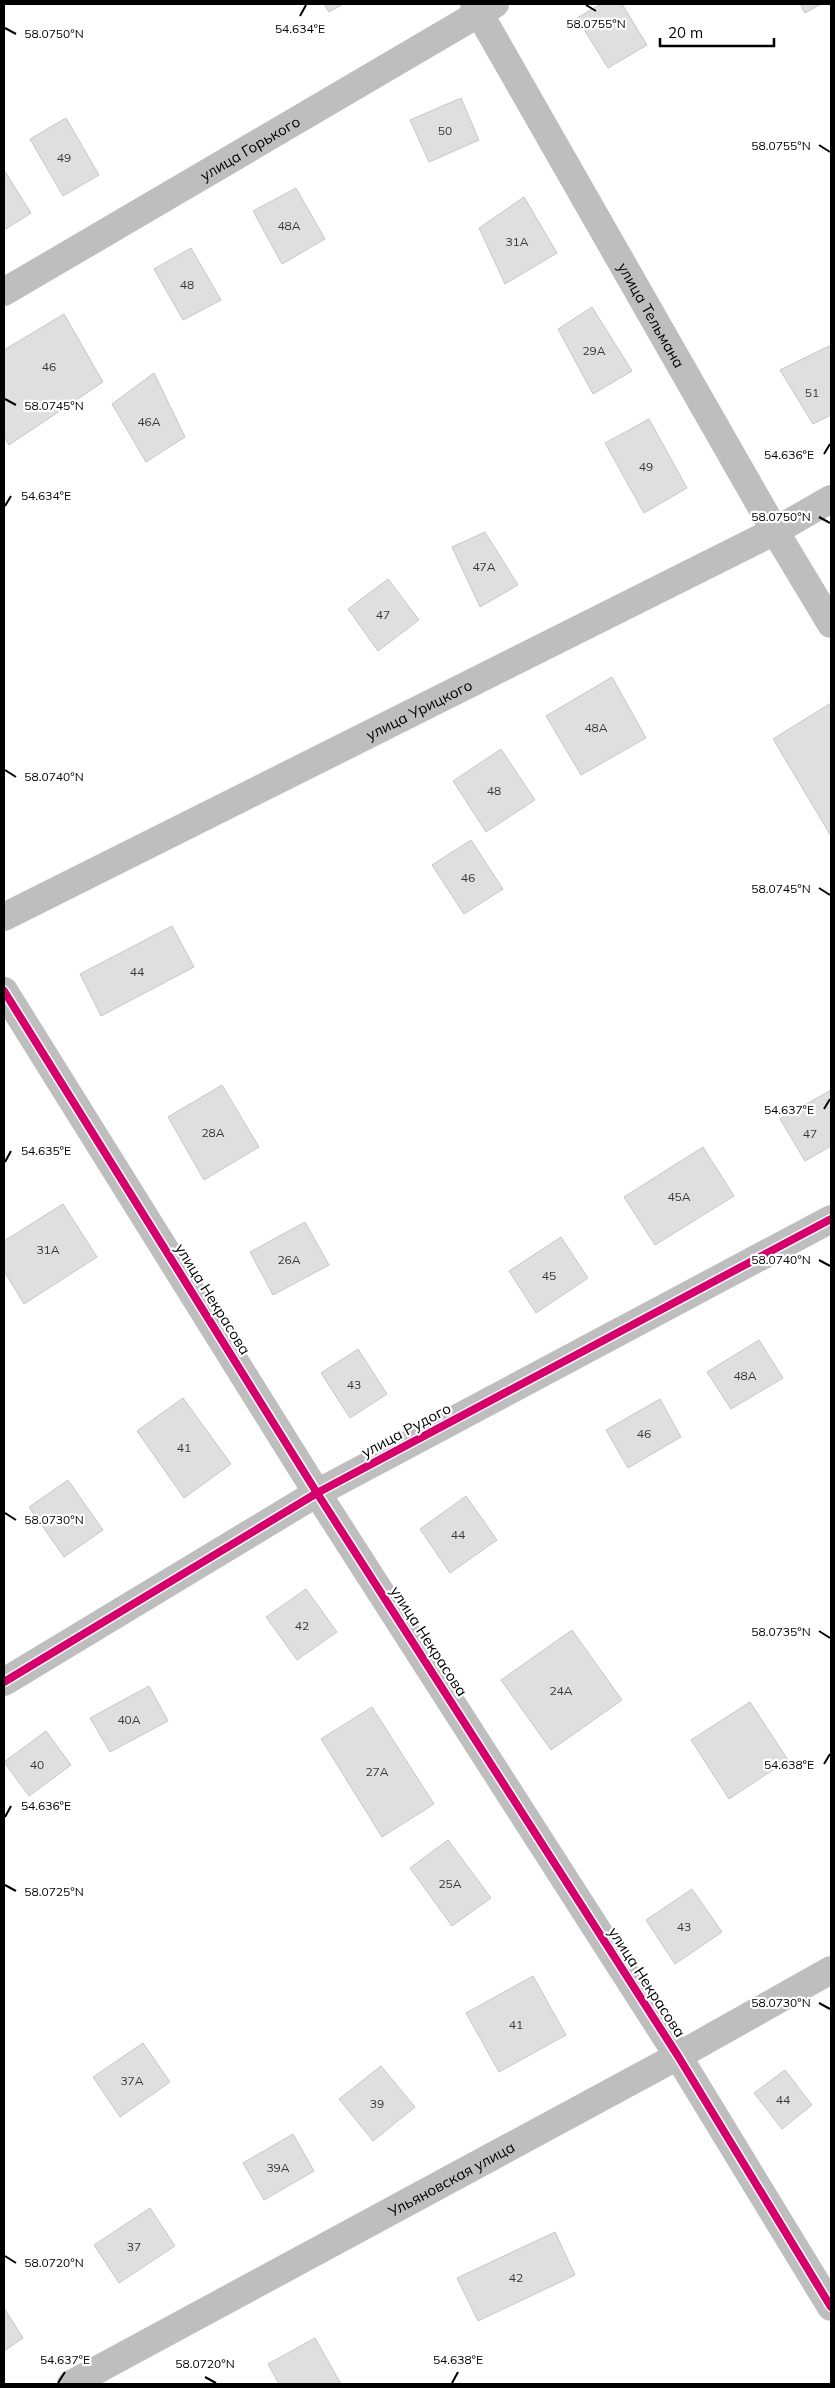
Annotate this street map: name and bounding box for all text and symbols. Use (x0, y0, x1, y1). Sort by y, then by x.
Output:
scale bar (660, 15, 774, 47)
text: 58.0755°N (566, 16, 626, 31)
text: 54.634°E (275, 21, 325, 36)
text: 20 m (668, 23, 703, 42)
text: 58.0750°N (24, 26, 84, 41)
street label: улица Горького (196, 111, 303, 184)
house number: 50 (438, 123, 452, 138)
text: 58.0755°N (751, 138, 811, 153)
house number: 49 (57, 150, 71, 165)
house number: 48А (277, 218, 301, 233)
house number: 31А (505, 234, 529, 249)
street label: улица Тельмана (614, 259, 689, 371)
house number: 48 (180, 277, 194, 292)
house number: 29А (582, 343, 606, 358)
house number: 46 (42, 359, 56, 374)
house number: 51 (805, 385, 819, 400)
text: 58.0745°N (24, 398, 84, 413)
house number: 46А (137, 414, 161, 429)
text: 54.636°E (764, 447, 814, 462)
house number: 49 (639, 459, 653, 474)
text: 54.634°E (21, 488, 71, 503)
text: 58.0750°N (751, 509, 811, 524)
house number: 47А (472, 559, 496, 574)
house number: 47 (376, 607, 390, 622)
street label: улица Урицкого (363, 675, 475, 744)
house number: 48А (584, 720, 608, 735)
text: 58.0740°N (24, 769, 84, 784)
house number: 48 (487, 783, 501, 798)
house number: 46 (461, 870, 475, 885)
text: 58.0745°N (751, 881, 811, 896)
house number: 44 (130, 964, 144, 979)
text: 54.637°E (764, 1102, 814, 1117)
house number: 28А (201, 1125, 225, 1140)
house number: 47 (803, 1126, 817, 1141)
text: 54.635°E (21, 1143, 71, 1158)
house number: 45А (667, 1189, 691, 1204)
street label: улица Некрасова (171, 1240, 255, 1358)
house number: 31А (36, 1242, 60, 1257)
house number: 26А (277, 1252, 301, 1267)
text: 58.0740°N (751, 1252, 811, 1267)
house number: 45 (542, 1268, 556, 1283)
house number: 48А (733, 1368, 757, 1383)
house number: 43 (347, 1377, 361, 1392)
street label: улица Рудого (358, 1398, 454, 1462)
house number: 46 (637, 1426, 651, 1441)
house number: 41 (177, 1440, 191, 1455)
text: 58.0730°N (24, 1512, 84, 1527)
house number: 44 (451, 1527, 465, 1542)
street label: улица Некрасова (386, 1582, 472, 1700)
house number: 42 (295, 1618, 309, 1633)
text: 58.0735°N (751, 1624, 811, 1639)
house number: 24А (549, 1683, 573, 1698)
house number: 40А (117, 1712, 141, 1727)
house number: 40 (30, 1757, 44, 1772)
text: 54.638°E (764, 1757, 814, 1772)
house number: 27А (365, 1764, 389, 1779)
text: 54.636°E (21, 1798, 71, 1813)
house number: 25А (438, 1876, 462, 1891)
text: 58.0725°N (24, 1884, 84, 1899)
house number: 43 (677, 1919, 691, 1934)
street label: улица Некрасова (604, 1923, 690, 2041)
text: 58.0730°N (751, 1995, 811, 2010)
house number: 41 (509, 2017, 523, 2032)
house number: 37А (120, 2073, 144, 2088)
house number: 44 (776, 2092, 790, 2107)
house number: 39 (370, 2096, 384, 2111)
street label: Ульяновская улица (384, 2137, 518, 2221)
house number: 39А (266, 2160, 290, 2175)
house number: 37 (127, 2239, 141, 2254)
text: 58.0720°N (24, 2255, 84, 2270)
house number: 42 (509, 2270, 523, 2285)
text: 54.637°E (40, 2352, 90, 2367)
text: 54.638°E (433, 2352, 483, 2367)
text: 58.0720°N (175, 2356, 235, 2371)

